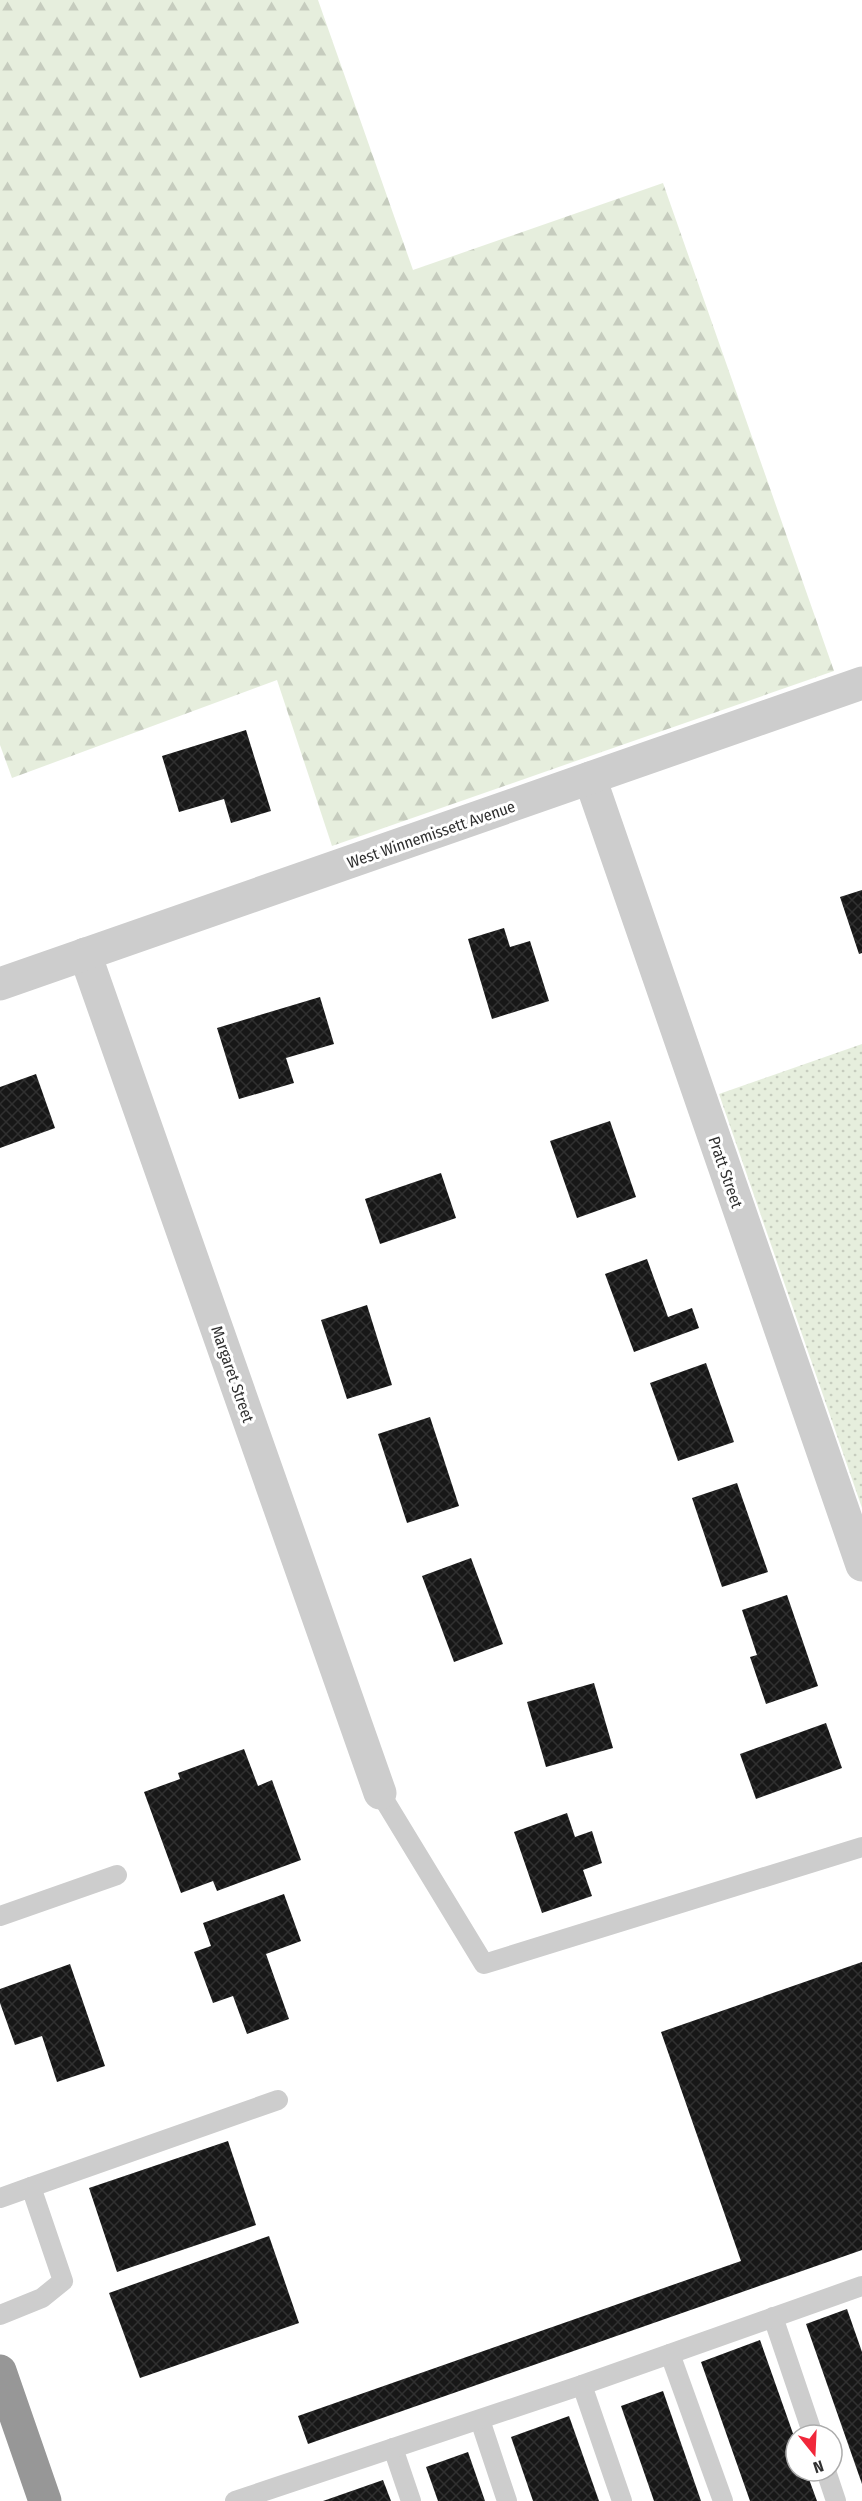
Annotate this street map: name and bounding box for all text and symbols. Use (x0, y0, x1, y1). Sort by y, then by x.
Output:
street label: West Winnemissett Avenue (345, 797, 518, 872)
street label: Pratt Street (704, 1134, 747, 1211)
street label: Margaret Street (207, 1323, 258, 1426)
north arrow (784, 2423, 844, 2483)
text: N (811, 2456, 826, 2477)

